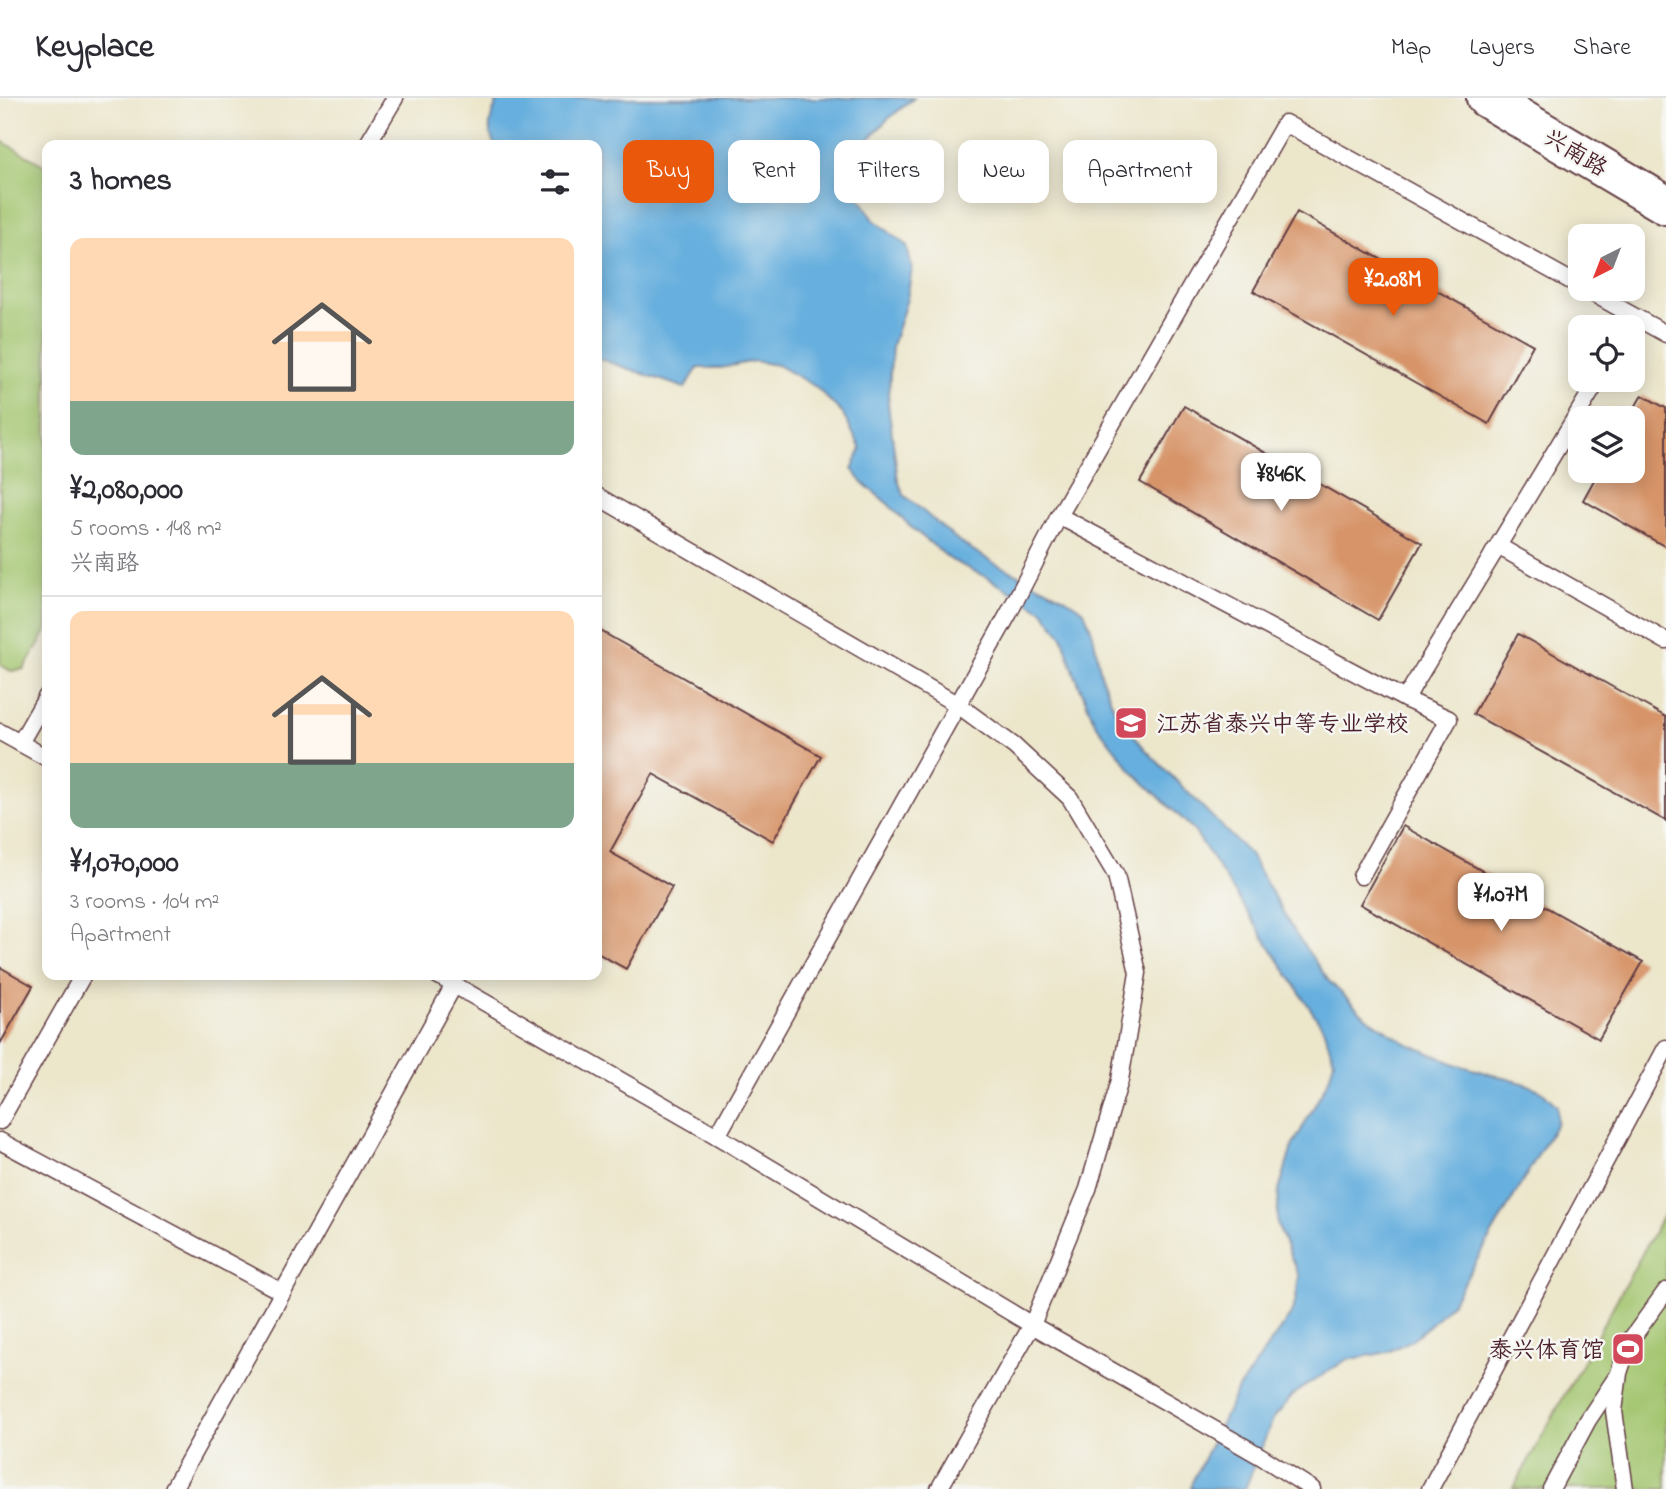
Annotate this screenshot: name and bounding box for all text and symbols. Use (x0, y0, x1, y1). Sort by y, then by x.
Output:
text: Keyplace (35, 24, 154, 72)
text: Map (1391, 31, 1431, 66)
text: Layers (1469, 31, 1535, 66)
text: Share (1573, 31, 1631, 66)
street label: 兴南路 (1537, 122, 1613, 186)
chip: Buy (623, 140, 714, 203)
chip: Rent (728, 140, 820, 203)
chip: Filters (834, 140, 944, 203)
chip: New (958, 140, 1049, 203)
chip: Apartment (1063, 140, 1217, 203)
text: 3 homes (70, 160, 172, 204)
icon: filters (536, 163, 574, 201)
north arrow (1568, 224, 1645, 301)
map controls (1568, 224, 1645, 483)
pin: ¥2.08M (1336, 258, 1450, 318)
text: ¥2.08M (1364, 264, 1422, 297)
icon: home (259, 284, 385, 410)
button: locate (1568, 315, 1645, 392)
button: layers (1568, 406, 1645, 483)
pin: ¥846K (1232, 454, 1330, 513)
text: ¥846K (1257, 459, 1305, 492)
text: ¥2,080,000 (70, 469, 183, 513)
text: 5 rooms · 148 m² (70, 513, 222, 546)
text: 兴南路 (70, 548, 139, 581)
icon: home (259, 657, 385, 783)
school or university icon: 江苏省泰兴中等专业学校 (1112, 704, 1150, 742)
place label: 江苏省泰兴中等专业学校 (1156, 709, 1409, 742)
text: ¥1,070,000 (70, 842, 179, 886)
pin: ¥1.07M (1444, 874, 1558, 933)
text: ¥1.07M (1474, 879, 1528, 912)
text: 3 rooms · 104 m² (70, 886, 219, 919)
text: Apartment (70, 919, 171, 952)
sports icon: 泰兴体育馆 (1609, 1330, 1647, 1368)
place label: 泰兴体育馆 (1489, 1335, 1604, 1368)

